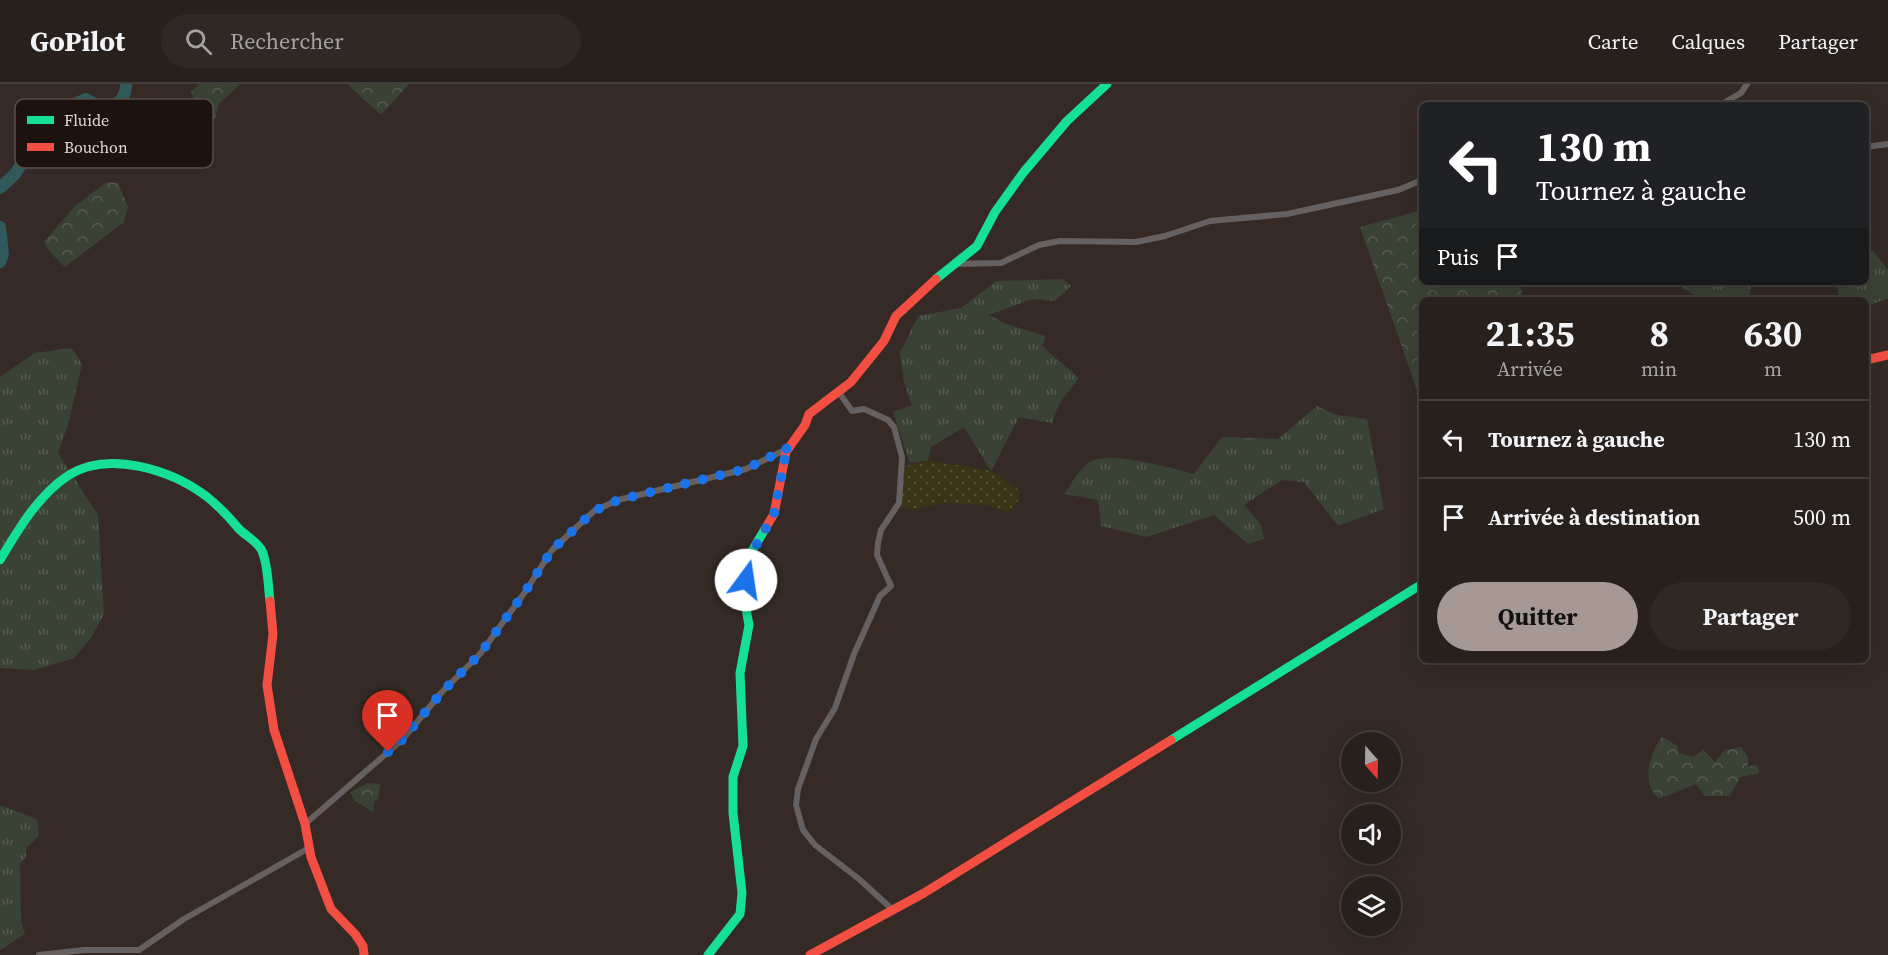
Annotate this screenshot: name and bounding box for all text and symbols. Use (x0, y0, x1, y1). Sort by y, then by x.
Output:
search box (161, 14, 581, 68)
text: GoPilot (30, 22, 125, 60)
icon: search (182, 25, 215, 58)
text: Rechercher (230, 26, 344, 56)
text: Carte (1588, 27, 1638, 56)
text: Calques (1671, 27, 1745, 56)
text: Partager (1778, 27, 1858, 56)
legend (15, 99, 213, 168)
text: Fluide (64, 109, 109, 131)
text: 130 m (1536, 117, 1651, 175)
icon: left (1437, 126, 1515, 204)
text: Bouchon (64, 136, 128, 158)
text: Tournez à gauche (1536, 172, 1746, 209)
icon: arrive (1491, 240, 1524, 273)
text: Puis (1437, 242, 1479, 272)
text: 21:35 (1486, 309, 1574, 358)
text: 8 (1649, 309, 1669, 358)
text: 630 (1744, 309, 1802, 358)
text: Arrivée (1497, 355, 1563, 383)
text: min (1641, 355, 1677, 383)
text: m (1764, 355, 1782, 383)
icon: left (1437, 423, 1470, 456)
text: Tournez à gauche (1488, 424, 1665, 454)
text: 130 m (1793, 424, 1851, 454)
icon: arrive (1437, 501, 1470, 534)
text: Arrivée à destination (1488, 502, 1700, 532)
text: 500 m (1793, 502, 1851, 532)
position arrow (714, 548, 778, 612)
button: Quitter (1437, 582, 1638, 651)
button: Partager (1650, 582, 1851, 651)
pin (362, 690, 413, 752)
icon: arrive (371, 699, 404, 732)
north arrow (1341, 732, 1401, 792)
map controls (1341, 732, 1401, 936)
button: sound (1341, 804, 1401, 864)
button: layers (1341, 876, 1401, 936)

